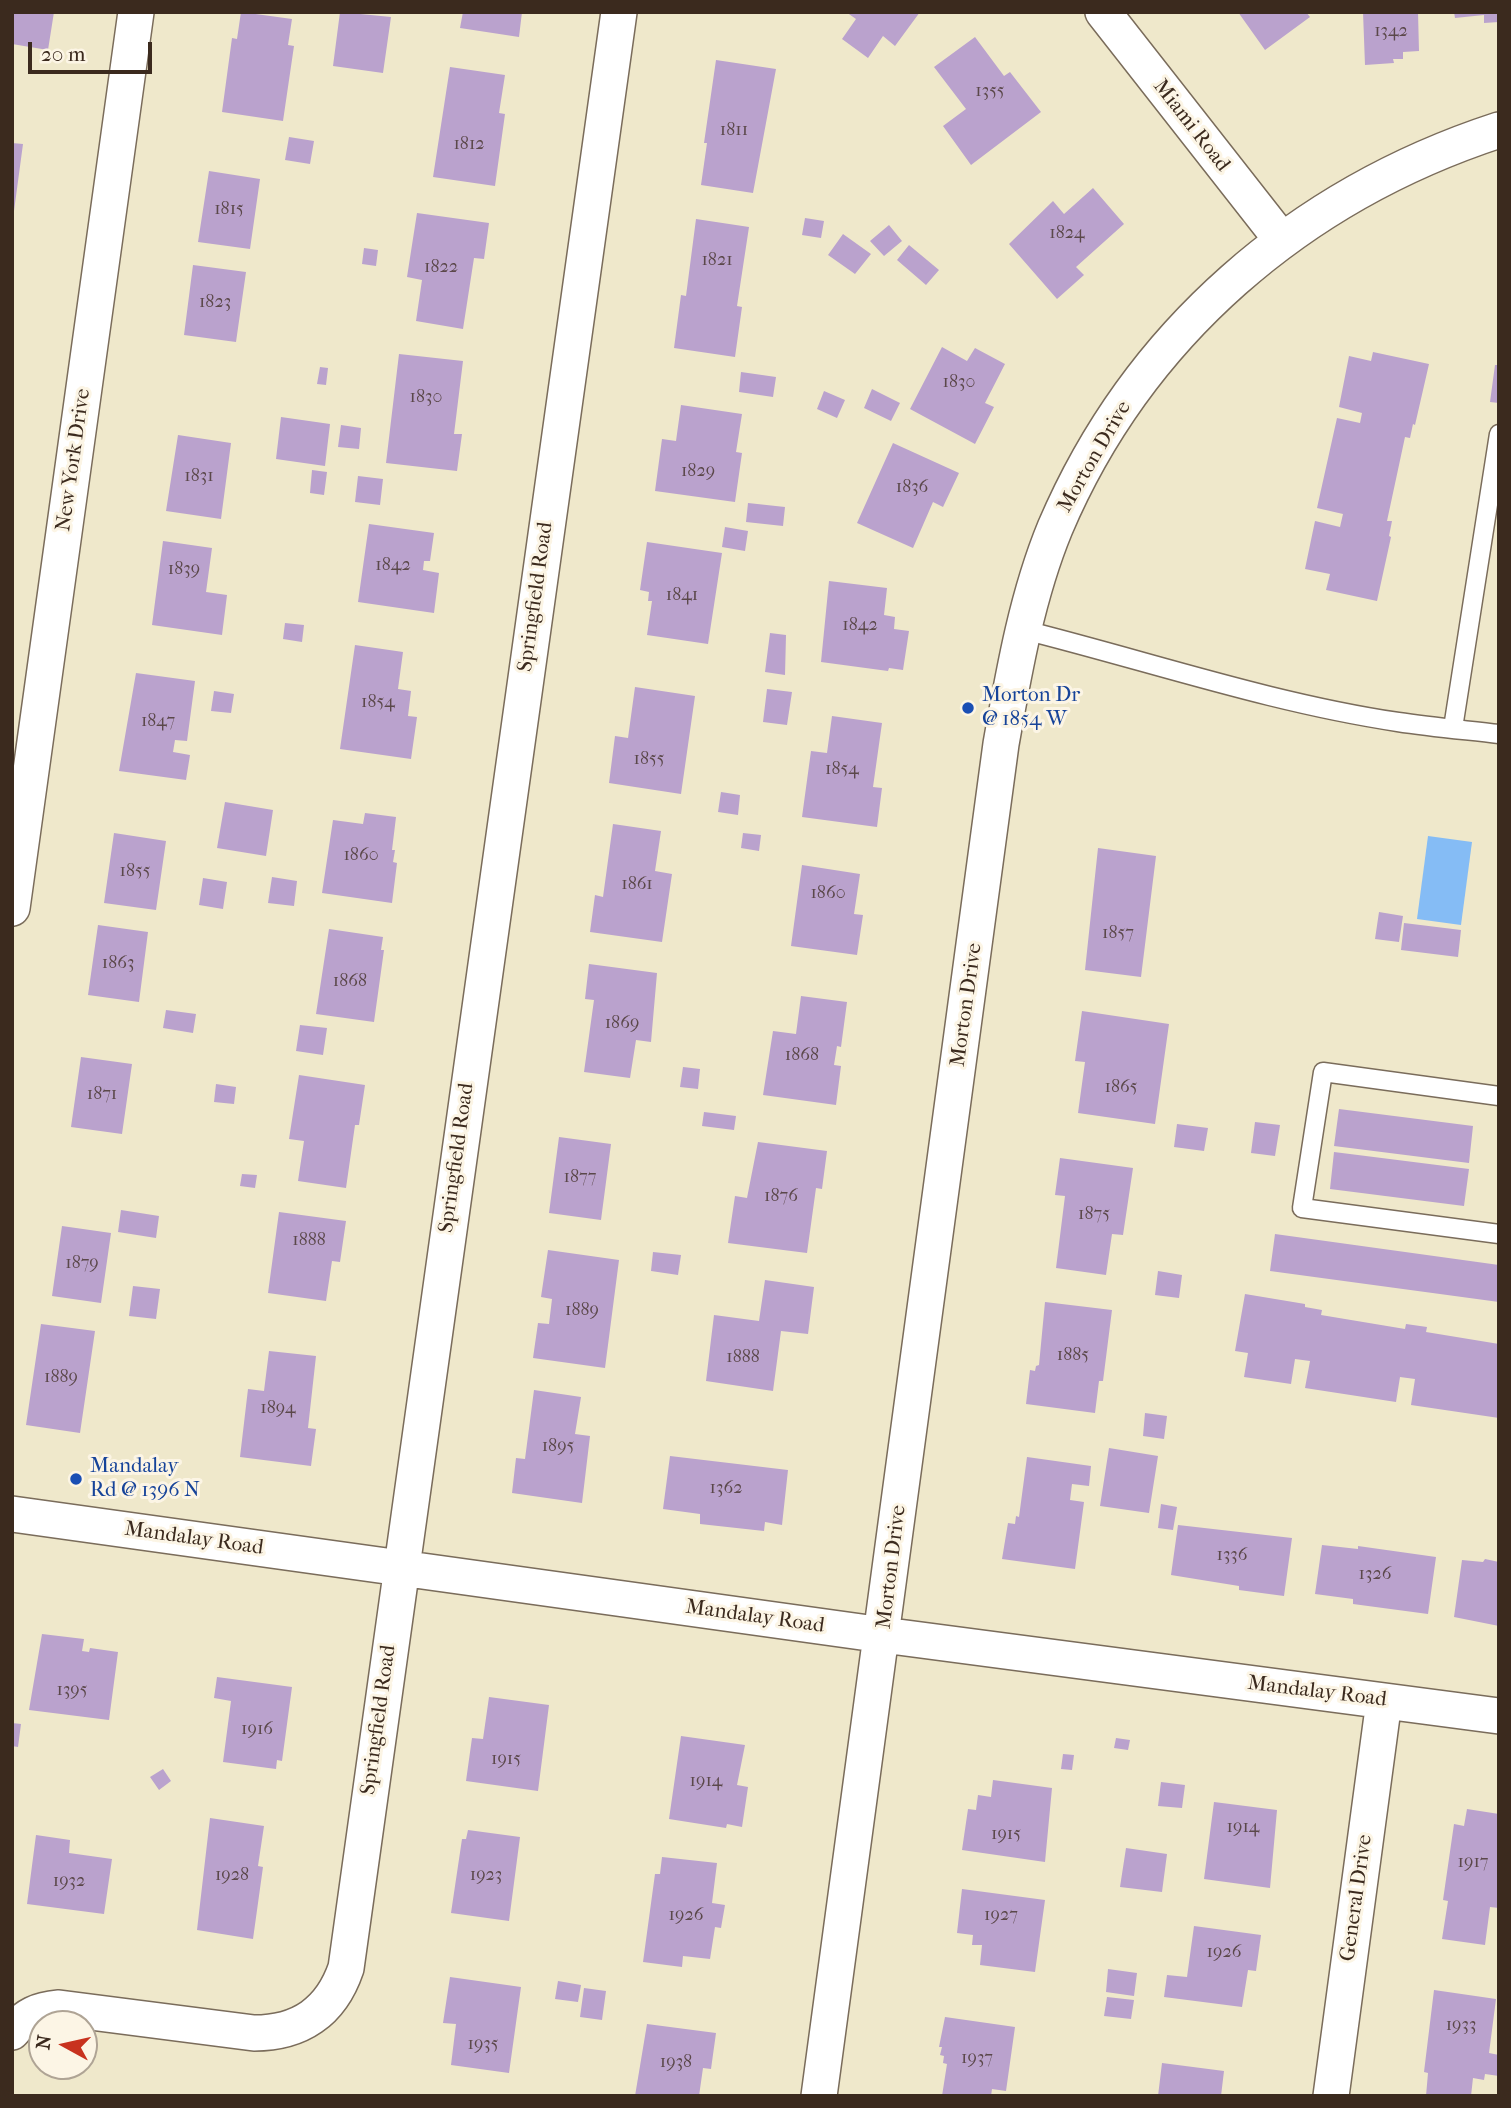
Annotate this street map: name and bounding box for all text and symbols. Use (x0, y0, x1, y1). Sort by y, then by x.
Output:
house number: 1342 (1374, 21, 1408, 43)
scale bar (32, 28, 156, 72)
text: 20 m (41, 42, 85, 66)
street label: Miami Road (1147, 75, 1235, 177)
house number: 1355 (975, 81, 1005, 103)
house number: 1811 (720, 120, 748, 142)
house number: 1812 (453, 134, 485, 156)
house number: 1815 (214, 199, 244, 221)
house number: 1824 (1049, 223, 1085, 245)
house number: 1821 (701, 250, 733, 272)
house number: 1822 (424, 257, 458, 279)
house number: 1823 (199, 292, 231, 314)
house number: 1830 (943, 372, 975, 394)
street label: New York Drive (51, 387, 97, 533)
house number: 1830 (410, 387, 442, 409)
street label: Morton Drive (1053, 397, 1137, 517)
house number: 1829 (681, 461, 715, 483)
house number: 1831 (184, 466, 214, 488)
house number: 1836 (896, 477, 928, 499)
street label: Springfield Road (513, 520, 559, 674)
house number: 1842 (375, 555, 411, 577)
house number: 1839 (168, 559, 200, 581)
house number: 1841 (666, 585, 698, 607)
house number: 1842 (842, 615, 878, 637)
place label: Morton Dr @ 1854 W (982, 683, 1080, 733)
house number: 1854 (361, 692, 395, 714)
marker: Morton Dr @ 1854 W (960, 700, 976, 716)
house number: 1847 (141, 711, 175, 733)
house number: 1855 (634, 749, 664, 771)
house number: 1854 (825, 759, 859, 781)
house number: 1860 (343, 845, 379, 867)
house number: 1855 (120, 861, 150, 883)
house number: 1861 (621, 874, 653, 896)
house number: 1860 (810, 883, 846, 905)
house number: 1857 (1102, 923, 1134, 945)
street label: Morton Drive (946, 942, 988, 1068)
house number: 1863 (102, 953, 134, 975)
house number: 1868 (333, 971, 367, 993)
house number: 1869 (605, 1013, 639, 1035)
house number: 1868 (785, 1045, 819, 1067)
house number: 1865 (1105, 1077, 1137, 1099)
street label: Springfield Road (434, 1081, 480, 1235)
house number: 1871 (87, 1084, 117, 1106)
house number: 1877 (564, 1167, 596, 1189)
house number: 1876 (764, 1186, 798, 1208)
house number: 1875 (1078, 1204, 1110, 1226)
house number: 1888 (292, 1230, 326, 1252)
house number: 1879 (65, 1253, 99, 1275)
house number: 1889 (565, 1300, 599, 1322)
house number: 1885 (1057, 1345, 1089, 1367)
house number: 1888 (726, 1347, 760, 1369)
house number: 1889 (44, 1367, 78, 1389)
house number: 1894 (260, 1398, 296, 1420)
house number: 1895 (542, 1436, 574, 1458)
place label: Mandalay Rd @ 1396 N (90, 1454, 200, 1504)
marker: Mandalay Rd @ 1396 N (68, 1471, 84, 1487)
house number: 1362 (710, 1478, 742, 1500)
street label: Morton Drive (872, 1504, 912, 1630)
street label: Mandalay Road (123, 1517, 265, 1561)
house number: 1336 (1217, 1545, 1247, 1567)
house number: 1326 (1359, 1564, 1391, 1586)
street label: Mandalay Road (684, 1595, 826, 1639)
street label: Springfield Road (356, 1643, 402, 1797)
street label: Mandalay Road (1246, 1671, 1388, 1713)
house number: 1395 (56, 1680, 88, 1702)
house number: 1916 (241, 1719, 273, 1741)
house number: 1915 (491, 1749, 521, 1771)
house number: 1914 (690, 1771, 722, 1793)
house number: 1914 (1227, 1817, 1259, 1839)
house number: 1915 (991, 1824, 1021, 1846)
street label: General Drive (1336, 1833, 1378, 1963)
house number: 1917 (1458, 1852, 1488, 1874)
house number: 1928 (215, 1865, 249, 1887)
house number: 1923 (470, 1865, 502, 1887)
house number: 1932 (53, 1871, 85, 1893)
house number: 1926 (669, 1905, 703, 1927)
house number: 1927 (984, 1905, 1018, 1927)
house number: 1926 (1207, 1942, 1241, 1964)
north arrow (28, 2010, 98, 2080)
house number: 1933 (1446, 2015, 1476, 2037)
text: N (32, 2034, 56, 2051)
house number: 1935 (467, 2034, 499, 2056)
house number: 1937 (961, 2048, 993, 2070)
house number: 1938 (660, 2052, 692, 2074)

